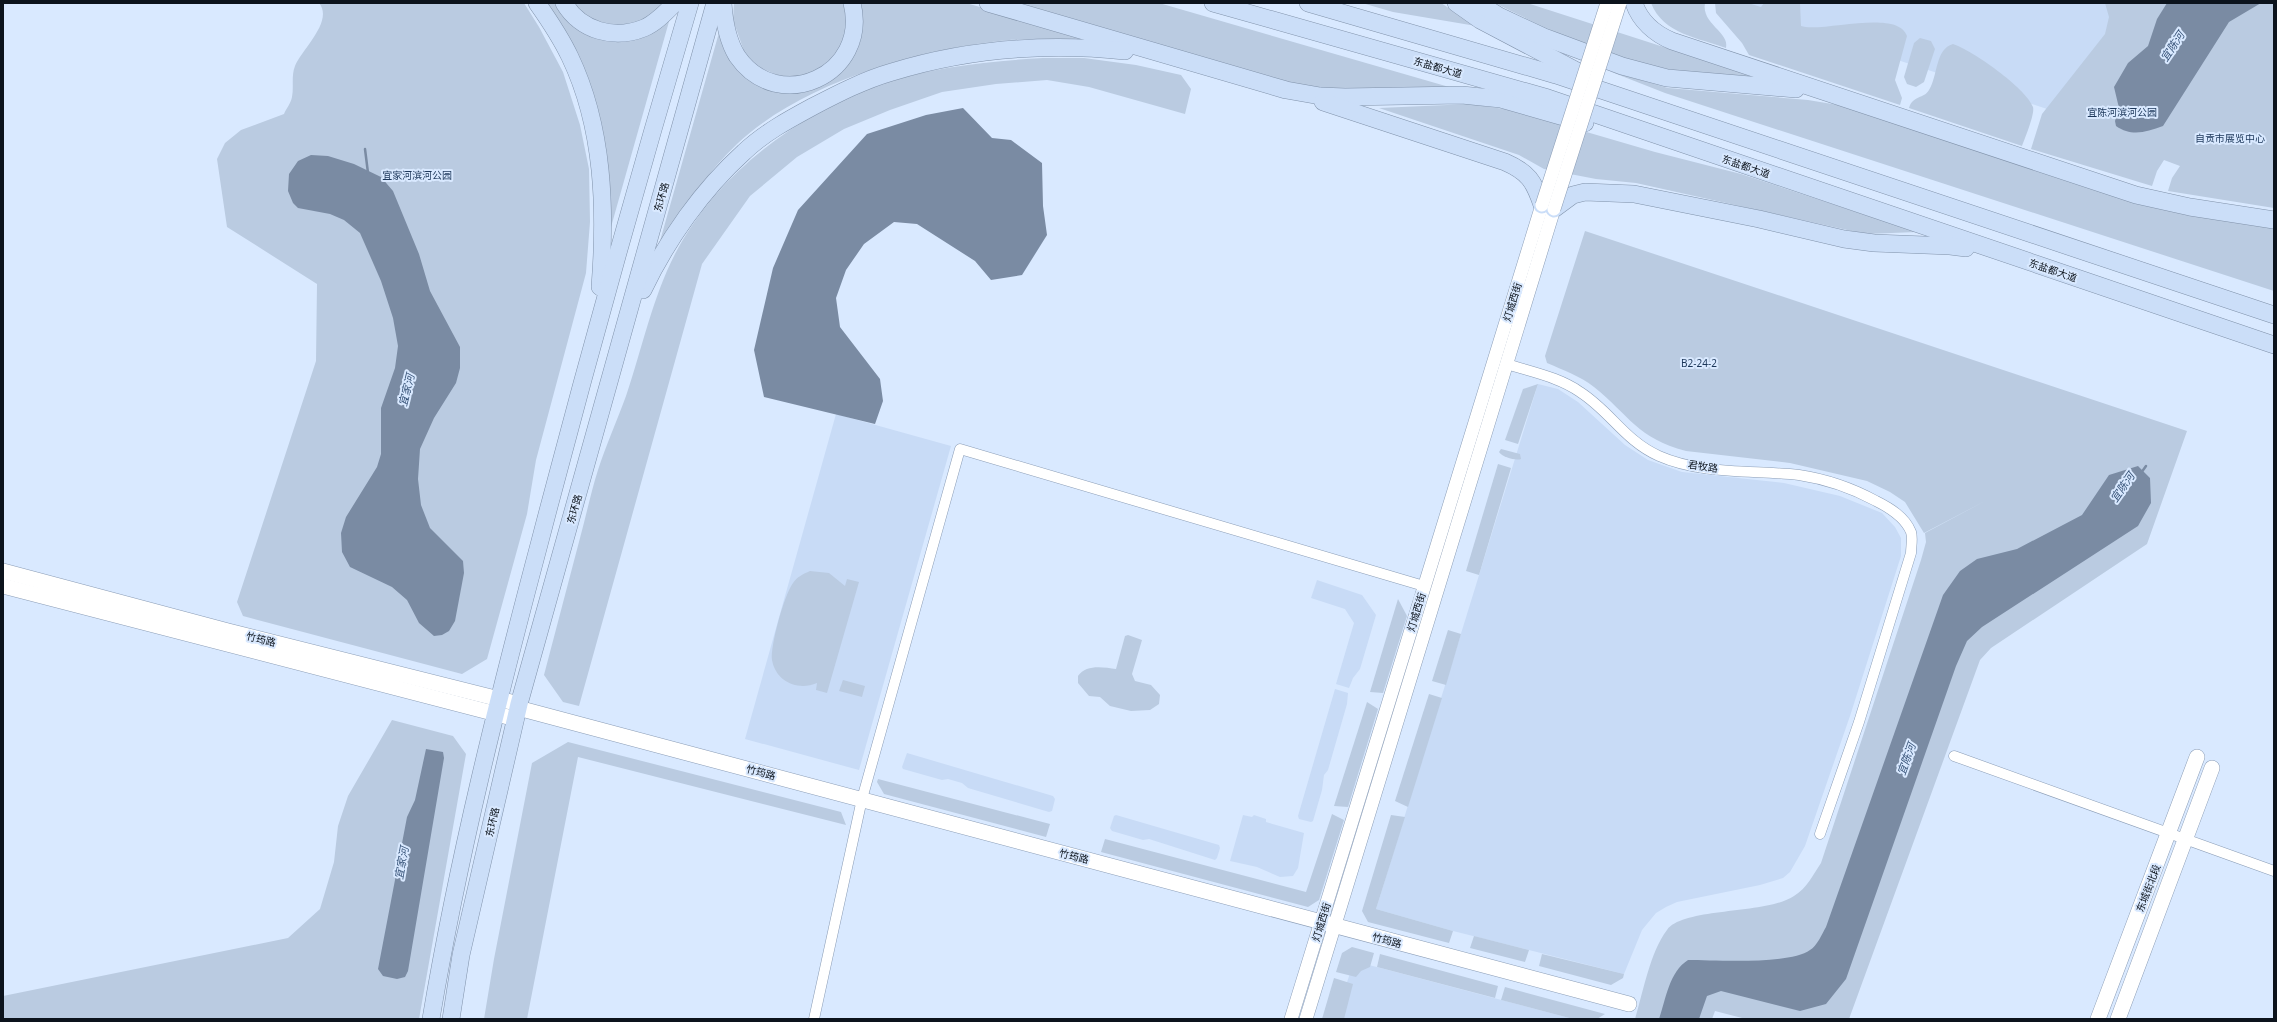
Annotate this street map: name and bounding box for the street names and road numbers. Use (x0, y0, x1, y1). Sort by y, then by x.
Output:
street label: 东盐都大道 (1412, 53, 1464, 81)
street label: 东盐都大道 (1720, 151, 1772, 181)
street label: 东环路 (650, 181, 672, 213)
street label: 东盐都大道 (2027, 255, 2079, 285)
street label: 灯城西街 (1499, 281, 1525, 323)
street label: 君牧路 (1687, 457, 1719, 475)
street label: 东环路 (563, 493, 585, 525)
street label: 灯城西街 (1403, 591, 1429, 633)
street label: 竹筠路 (245, 629, 277, 649)
street label: 竹筠路 (745, 761, 777, 783)
street label: 东环路 (482, 806, 502, 838)
street label: 竹筠路 (1058, 846, 1090, 866)
street label: 东城街北段 (2133, 862, 2163, 914)
street label: 灯城西街 (1308, 901, 1334, 943)
street label: 竹筠路 (1371, 929, 1403, 951)

